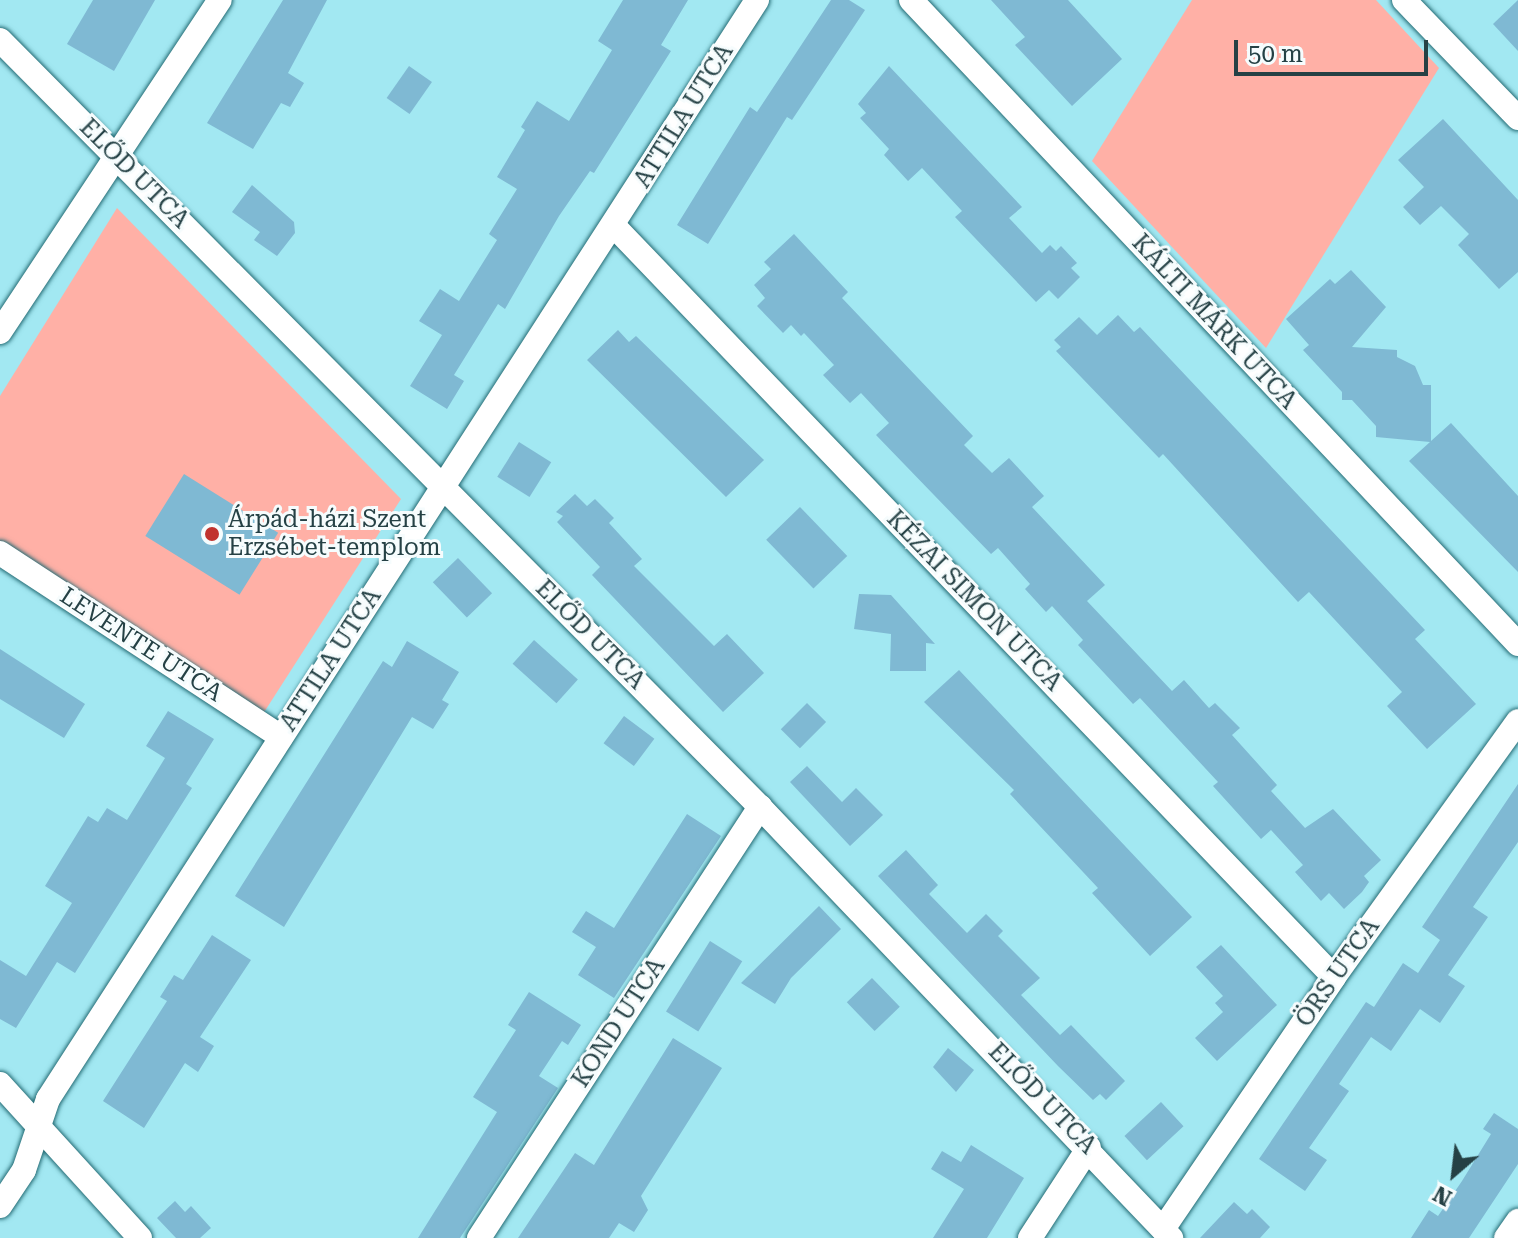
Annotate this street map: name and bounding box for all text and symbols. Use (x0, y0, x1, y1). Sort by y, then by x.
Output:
scale bar (1238, 24, 1432, 74)
street label: ATTILA UTCA (628, 39, 740, 193)
text: 50 m (1248, 40, 1303, 68)
street label: ELŐD UTCA (73, 113, 195, 235)
street label: KÁLTI MÁRK UTCA (1126, 229, 1302, 415)
street label: KÉZAI SIMON UTCA (880, 505, 1068, 697)
place label: Árpád-házi Szent Erzsébet-templom (228, 506, 441, 562)
marker: Árpád-házi Szent Erzsébet-templom (203, 525, 221, 543)
street label: ELŐD UTCA (529, 574, 651, 696)
street label: LEVENTE UTCA (54, 582, 228, 708)
street label: ATTILA UTCA (274, 583, 388, 737)
street label: ÖRS UTCA (1290, 913, 1386, 1033)
street label: KOND UTCA (567, 953, 671, 1093)
street label: ELŐD UTCA (982, 1038, 1102, 1160)
north arrow (1414, 1134, 1494, 1214)
text: N (1429, 1181, 1456, 1211)

